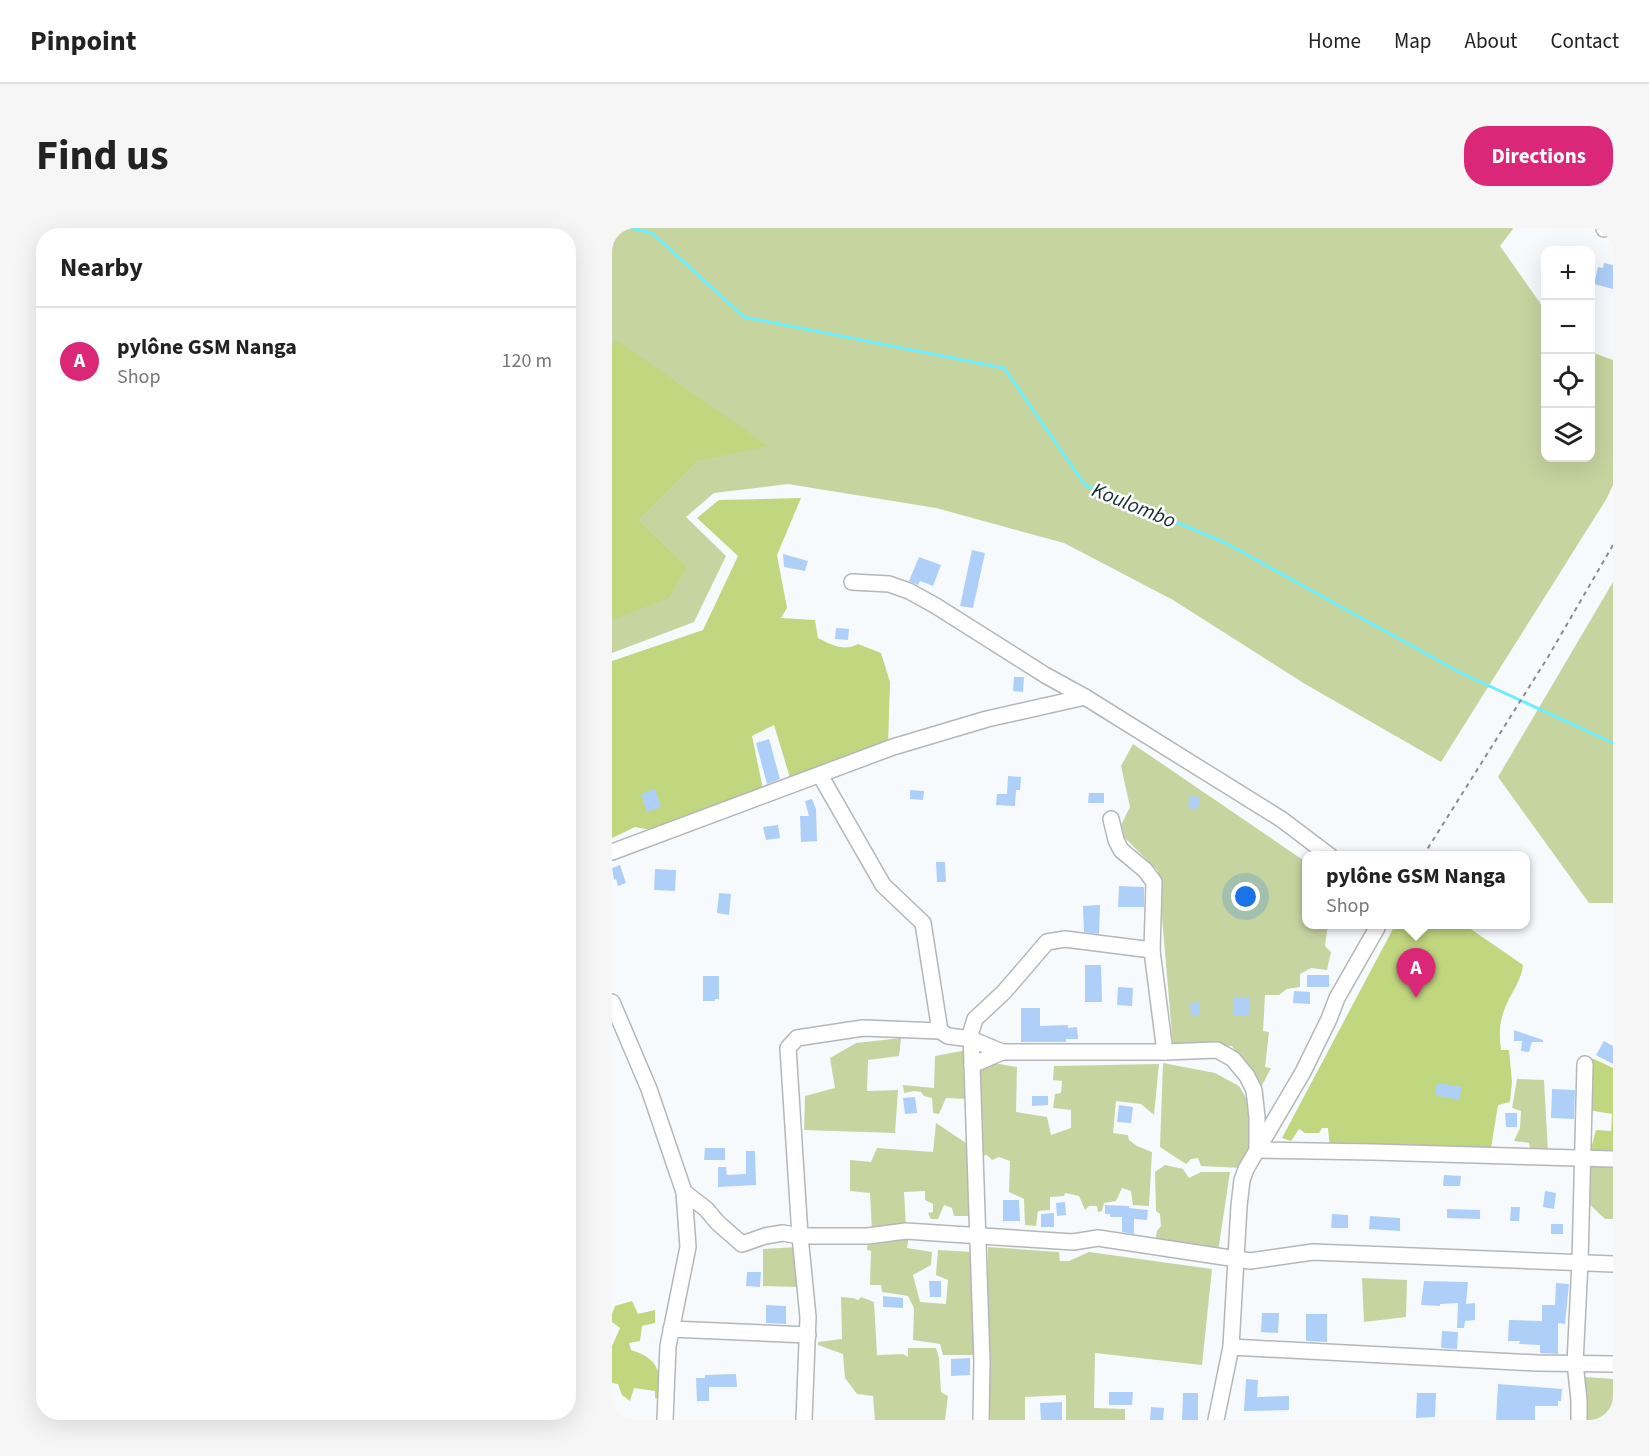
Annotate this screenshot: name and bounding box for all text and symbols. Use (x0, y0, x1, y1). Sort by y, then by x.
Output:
text: Pinpoint (30, 21, 137, 61)
text: Home (1308, 26, 1361, 56)
text: Map (1394, 26, 1432, 56)
text: About (1465, 26, 1517, 56)
text: Contact (1550, 26, 1619, 56)
text: Find us (36, 126, 169, 186)
button: Directions (1464, 126, 1613, 186)
map controls (1541, 246, 1595, 462)
button: + (1541, 246, 1595, 300)
text: Nearby (60, 249, 143, 286)
button: − (1541, 300, 1595, 354)
text: pylône GSM Nanga (117, 331, 297, 363)
text: A (74, 347, 85, 375)
text: 120 m (502, 347, 552, 375)
button: locate (1541, 354, 1595, 408)
text: Shop (117, 363, 161, 391)
button: layers (1541, 408, 1595, 462)
water label: Koulombo (1088, 475, 1180, 535)
popup (1302, 851, 1530, 929)
text: pylône GSM Nanga (1326, 860, 1506, 892)
your location (1231, 882, 1260, 911)
text: Shop (1326, 892, 1370, 920)
pin: A (1396, 948, 1436, 998)

